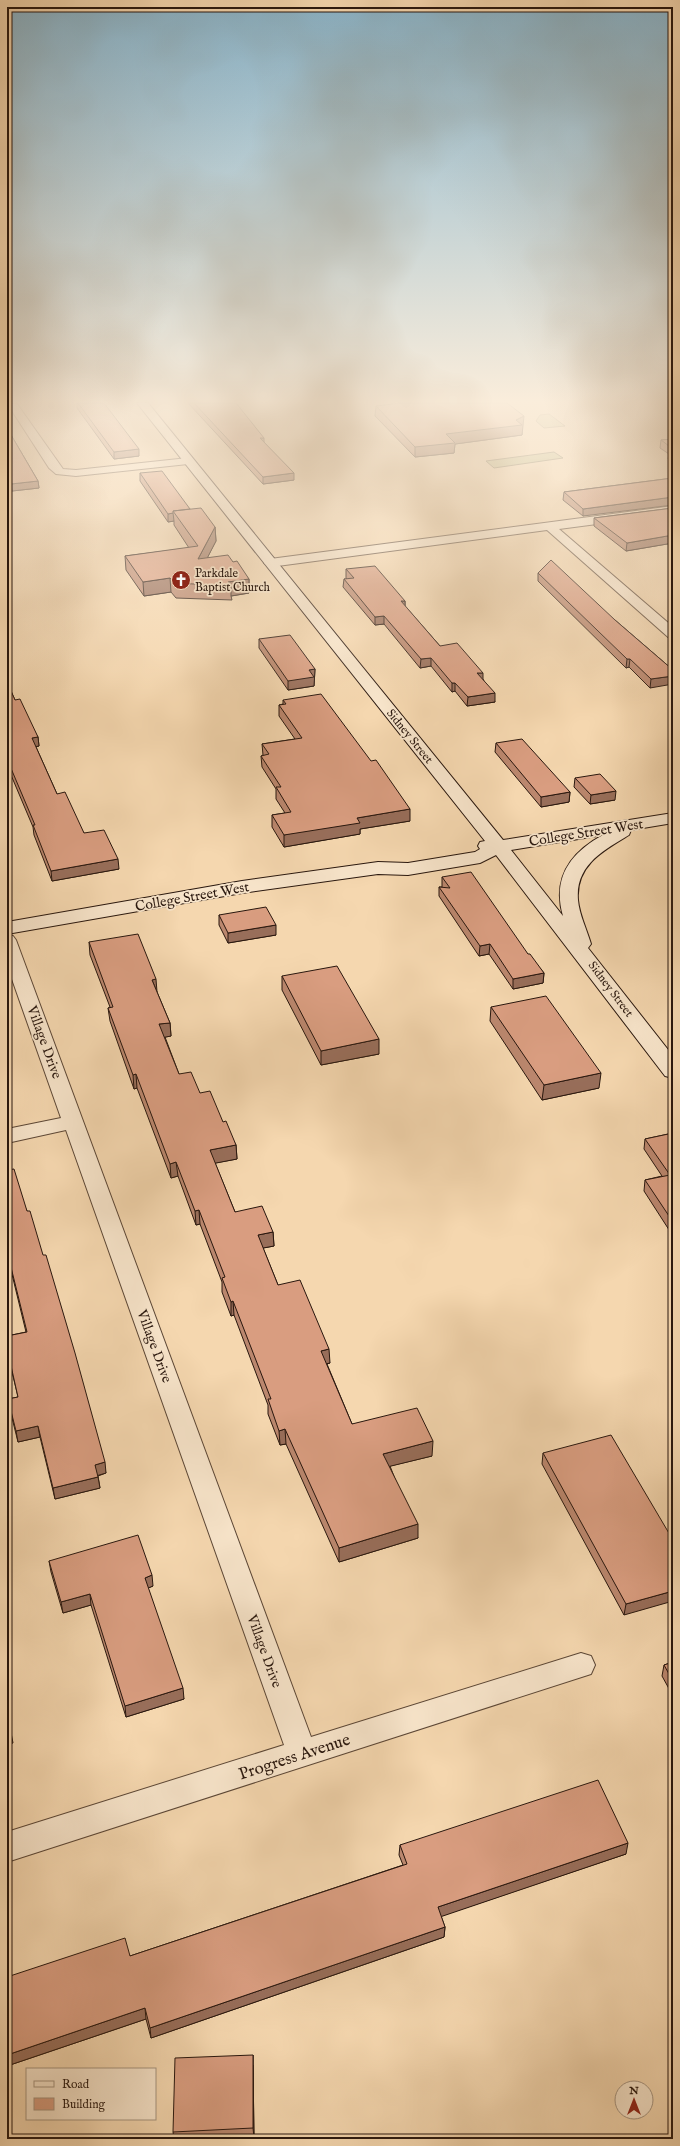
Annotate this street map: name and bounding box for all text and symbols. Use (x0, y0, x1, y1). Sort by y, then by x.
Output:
place label: Parkdale Baptist Church (195, 566, 271, 596)
church icon: Parkdale Baptist Church (170, 569, 192, 591)
street label: Sidney Street (383, 706, 436, 767)
street label: College Street West (528, 815, 645, 851)
street label: College Street West (134, 878, 251, 916)
street label: Sidney Street (585, 958, 636, 1020)
street label: Village Drive (22, 1002, 66, 1082)
street label: Village Drive (132, 1306, 176, 1386)
street label: Village Drive (242, 1611, 286, 1691)
street label: Progress Avenue (236, 1729, 353, 1785)
legend (26, 2068, 156, 2120)
text: Road (62, 2077, 90, 2092)
north arrow (614, 2080, 654, 2120)
text: N (628, 2084, 639, 2098)
text: Building (62, 2097, 106, 2112)

